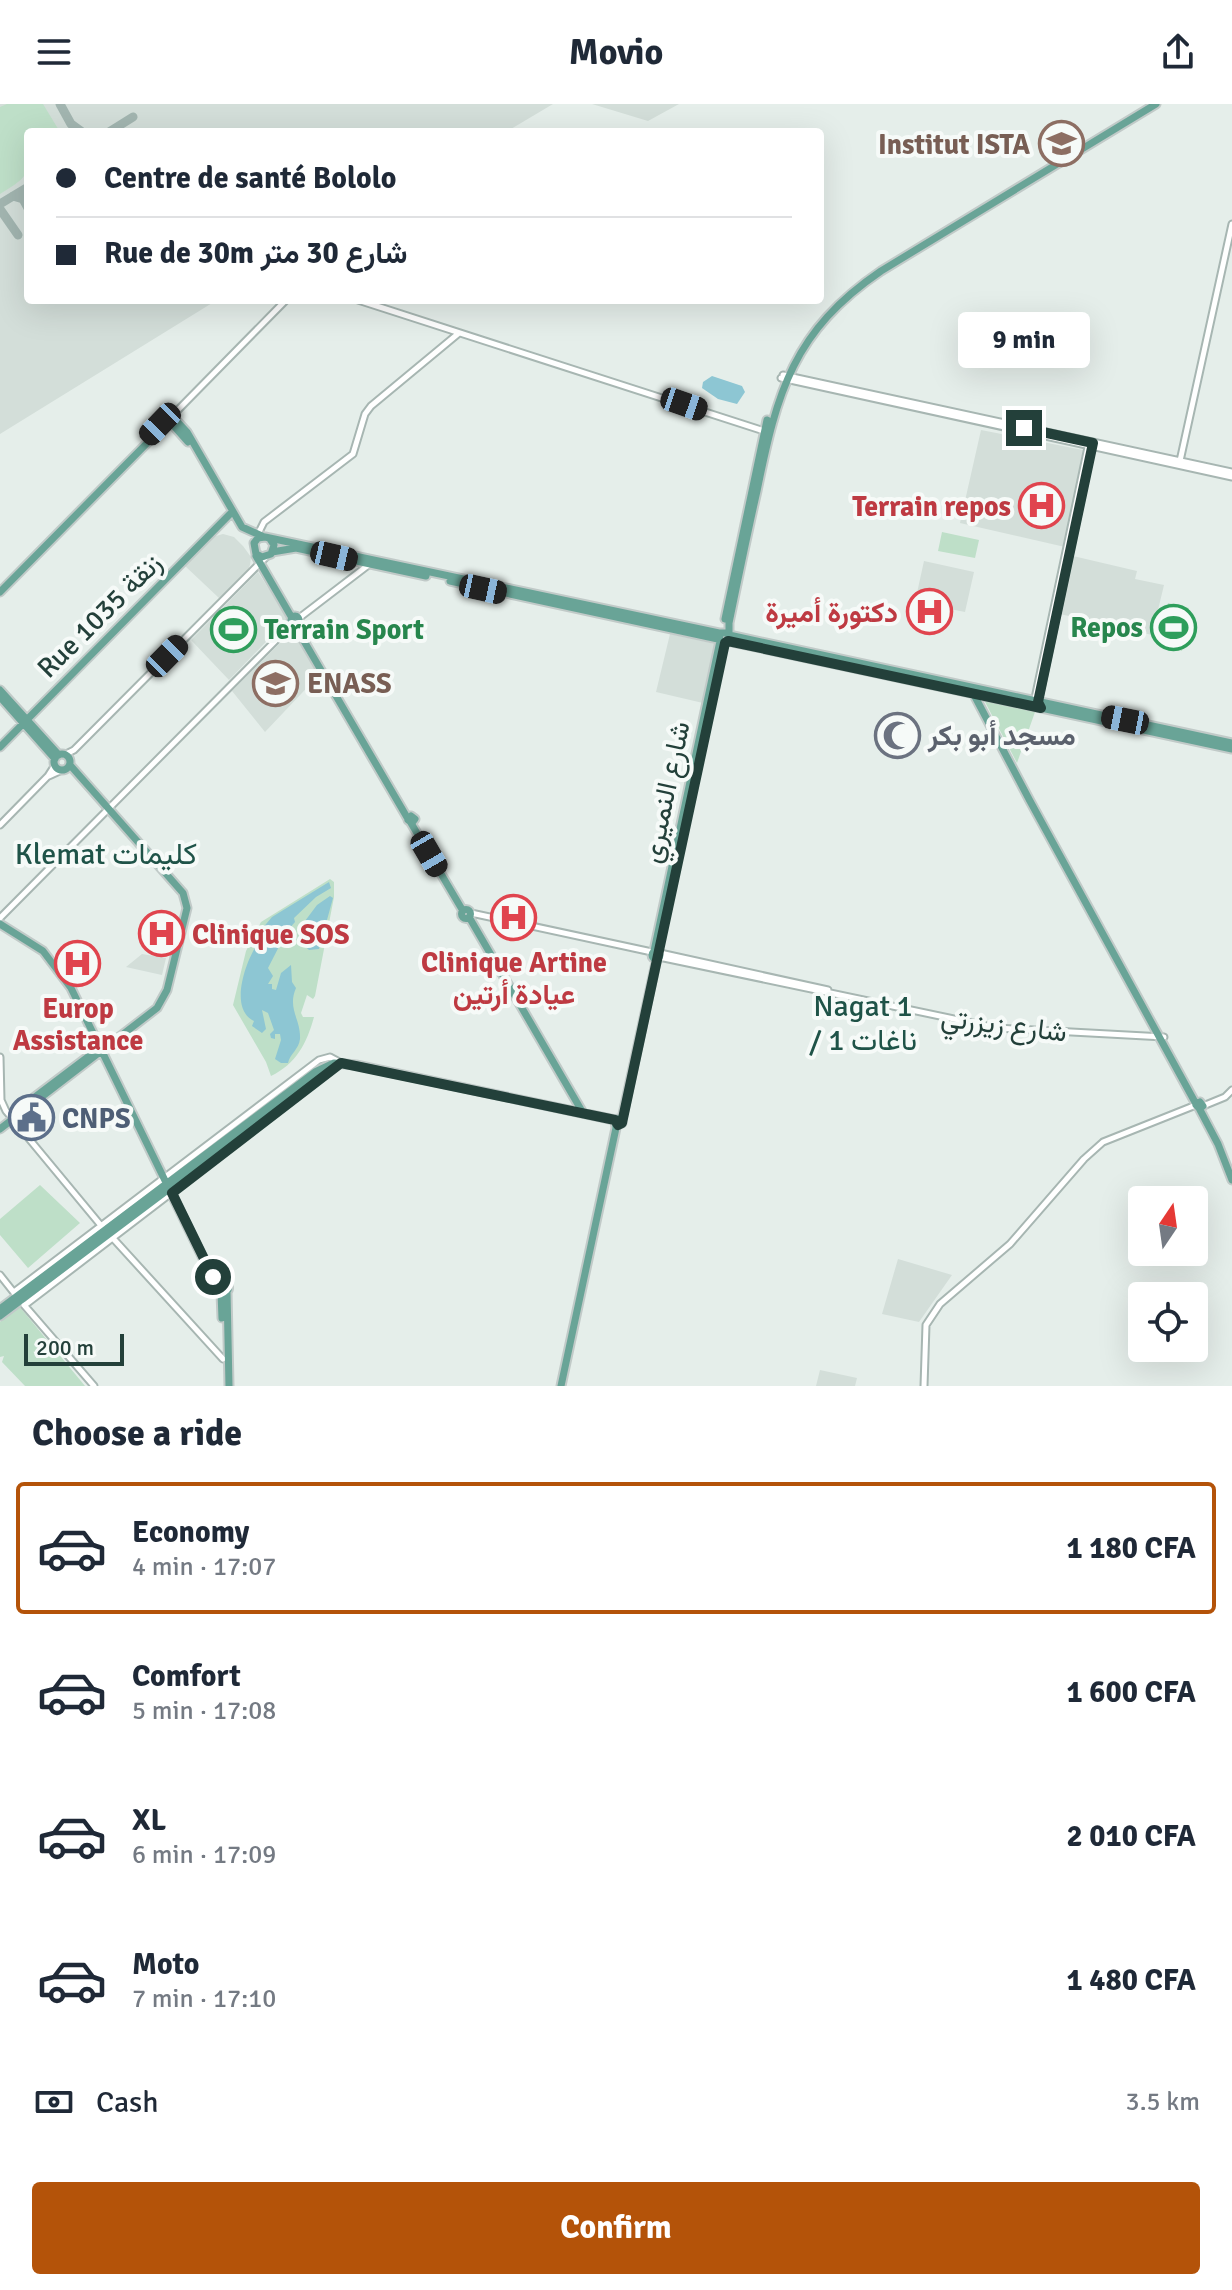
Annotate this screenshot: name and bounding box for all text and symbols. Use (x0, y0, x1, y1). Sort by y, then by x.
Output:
icon: menu (32, 30, 76, 74)
text: Movio (569, 30, 663, 75)
icon: share (1156, 30, 1200, 74)
school or university icon: Institut ISTA (1037, 120, 1085, 168)
place label: Institut ISTA (878, 128, 1030, 162)
text: Centre de santé Bololo (104, 160, 396, 197)
text: Rue de 30m شارع 30 متر (104, 235, 407, 272)
callout: 9 min (958, 312, 1090, 368)
text: 9 min (993, 324, 1055, 356)
car (657, 385, 711, 423)
car (135, 398, 185, 450)
route end (1006, 410, 1042, 446)
hospital icon: Terrain repos (1018, 482, 1066, 530)
place label: Terrain repos (852, 490, 1011, 524)
car (308, 539, 360, 573)
street label: Rue 1035 زنقة (30, 546, 169, 685)
car (457, 572, 509, 606)
hospital icon: دكتورة أميرة (905, 588, 953, 636)
place label: دكتورة أميرة (765, 596, 898, 630)
sports icon: Repos (1150, 603, 1198, 651)
sports icon: Terrain Sport (209, 605, 257, 653)
place label: Repos (1070, 611, 1143, 645)
place label: Terrain Sport (264, 613, 424, 647)
car (142, 631, 192, 681)
school or university icon: ENASS (252, 659, 300, 707)
place label: ENASS (307, 667, 392, 701)
car (1099, 704, 1151, 736)
mosque icon: مسجد أبو بكر (873, 711, 921, 759)
street label: شارع النميري (634, 718, 702, 867)
place label: مسجد أبو بكر (927, 719, 1076, 753)
car (407, 827, 451, 881)
district label: Klemat كليمات (15, 836, 197, 873)
hospital icon: Clinique Artine عيادة أرتين (490, 893, 538, 941)
hospital icon: Clinique SOS (137, 910, 185, 958)
place label: Clinique SOS (192, 918, 350, 952)
hospital icon: Europ Assistance (54, 940, 102, 988)
place label: Clinique Artine عيادة أرتين (421, 946, 607, 1012)
district label: Nagat 1 / ناغات 1 (809, 988, 917, 1059)
place label: Europ Assistance (13, 992, 143, 1058)
street label: شارع زيزرتي (938, 1000, 1069, 1055)
public building icon: CNPS (7, 1094, 55, 1142)
place label: CNPS (62, 1102, 131, 1136)
north arrow (1128, 1186, 1208, 1266)
map controls (1128, 1186, 1208, 1362)
route start (195, 1259, 231, 1295)
button: locate (1128, 1282, 1208, 1362)
scale bar (24, 1330, 124, 1366)
text: 200 m (36, 1334, 94, 1361)
text: Choose a ride (32, 1411, 242, 1456)
icon: car (36, 1512, 108, 1584)
text: Economy (132, 1514, 249, 1551)
text: 1 180 CFA (1066, 1530, 1196, 1567)
text: 4 min · 17:07 (132, 1551, 276, 1583)
icon: car (36, 1656, 108, 1728)
text: Comfort (132, 1658, 241, 1695)
text: 1 600 CFA (1066, 1674, 1196, 1711)
text: 5 min · 17:08 (132, 1695, 276, 1727)
icon: car (36, 1800, 108, 1872)
text: XL (132, 1802, 166, 1839)
text: 2 010 CFA (1066, 1818, 1196, 1855)
text: 6 min · 17:09 (132, 1839, 276, 1871)
icon: car (36, 1944, 108, 2016)
text: Moto (132, 1946, 199, 1983)
text: 1 480 CFA (1066, 1962, 1196, 1999)
text: 7 min · 17:10 (132, 1983, 276, 2015)
icon: cash (32, 2080, 76, 2124)
text: Cash (96, 2084, 159, 2121)
text: 3.5 km (1126, 2086, 1200, 2118)
button: Confirm (32, 2182, 1200, 2274)

